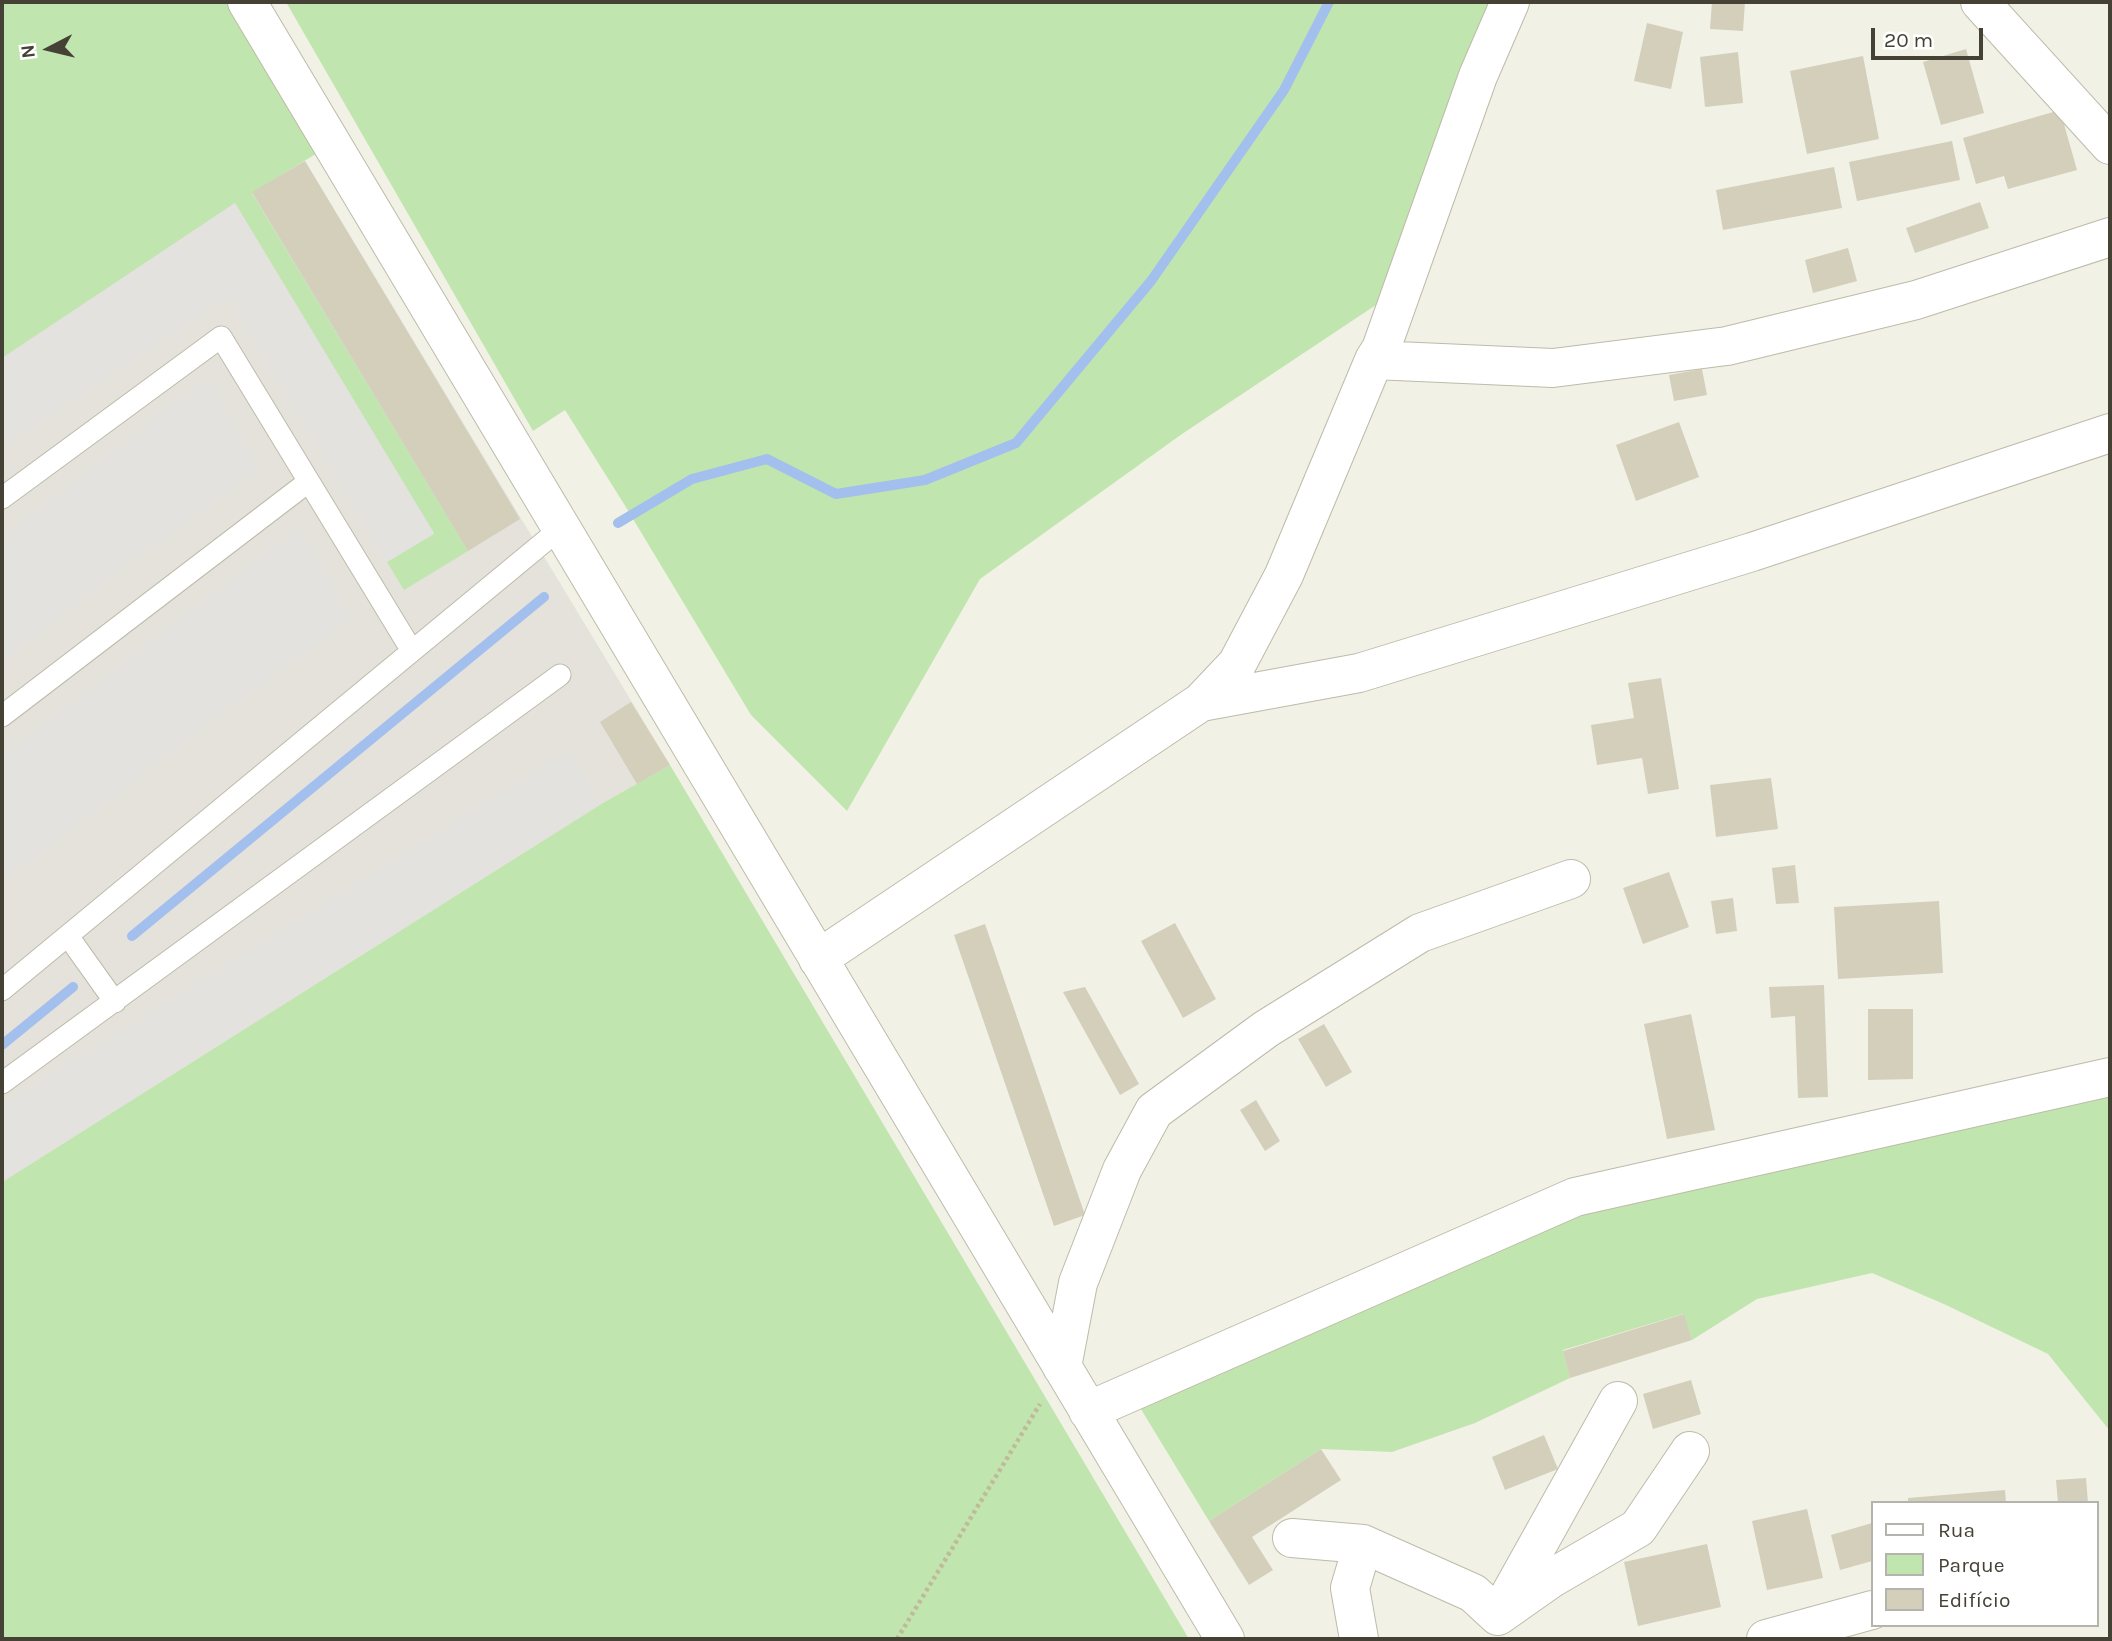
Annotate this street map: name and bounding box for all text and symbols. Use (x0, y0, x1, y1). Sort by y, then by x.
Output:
north arrow (14, 14, 84, 84)
scale bar (1874, 14, 1986, 58)
text: 20 m (1884, 28, 1933, 52)
text: N (16, 43, 40, 60)
legend (1870, 1501, 2098, 1627)
text: Rua (1938, 1518, 1975, 1542)
text: Parque (1938, 1553, 2005, 1577)
text: Edifício (1938, 1588, 2011, 1612)

